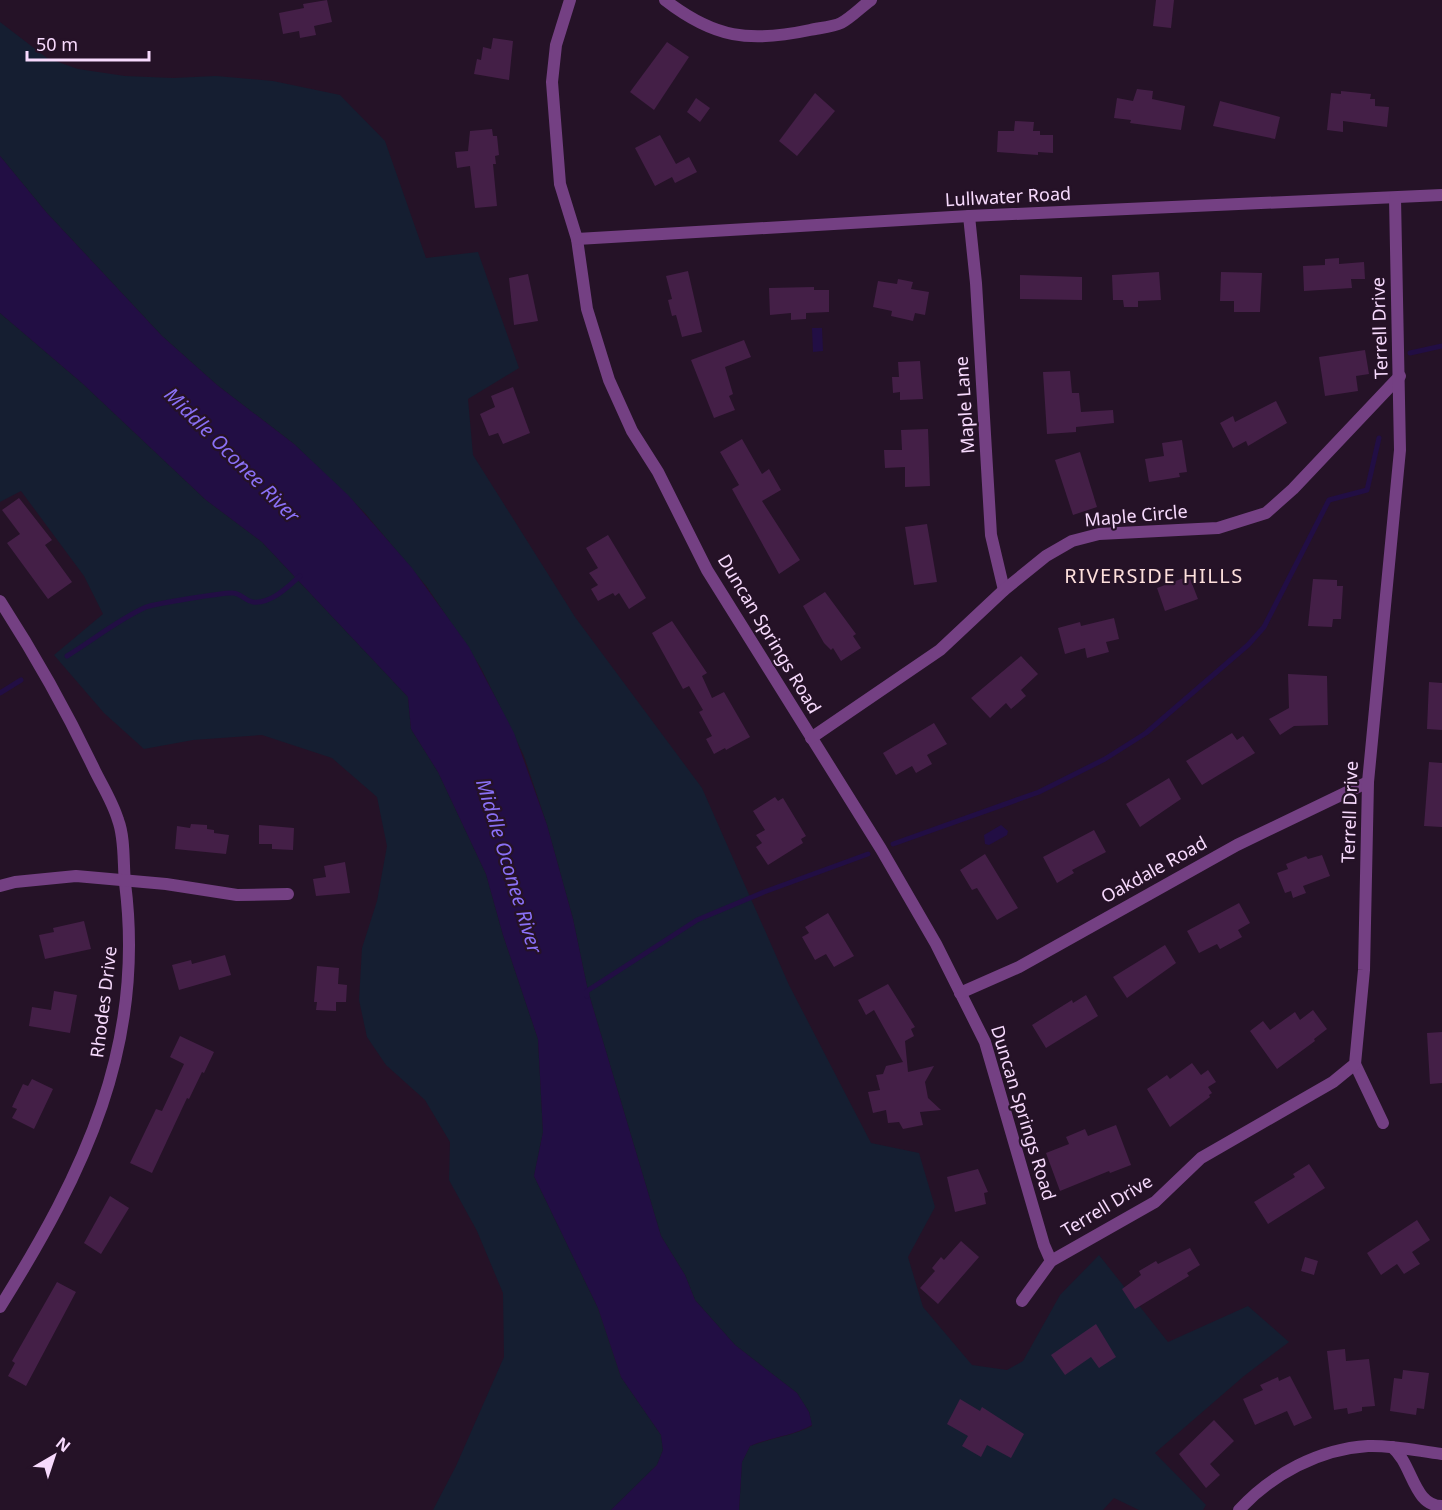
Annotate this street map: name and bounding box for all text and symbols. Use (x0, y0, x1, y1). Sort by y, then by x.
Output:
scale bar (27, 24, 148, 62)
text: 50 m (36, 32, 78, 56)
street label: Lullwater Road (944, 181, 1072, 211)
street label: Terrell Drive (1365, 277, 1393, 379)
street label: Maple Lane (949, 355, 979, 455)
water label: Middle Oconee River (159, 381, 307, 529)
street label: Maple Circle (1083, 499, 1189, 531)
street label: Duncan Springs Road (713, 549, 827, 718)
district label: RIVERSIDE HILLS (1064, 562, 1244, 589)
street label: Terrell Drive (1335, 761, 1363, 863)
water label: Middle Oconee River (470, 775, 549, 957)
street label: Oakdale Road (1096, 830, 1211, 908)
street label: Rhodes Drive (84, 945, 122, 1059)
street label: Duncan Springs Road (986, 1022, 1062, 1203)
street label: Terrell Drive (1057, 1169, 1156, 1242)
north arrow (24, 1426, 84, 1486)
text: N (51, 1432, 75, 1457)

